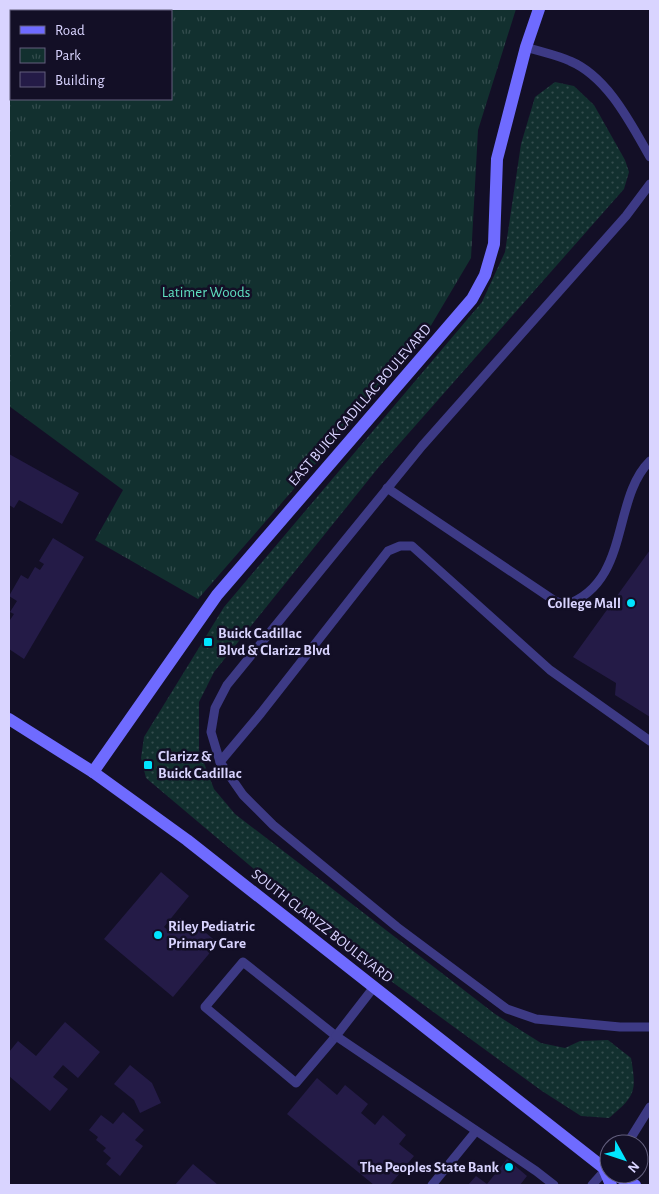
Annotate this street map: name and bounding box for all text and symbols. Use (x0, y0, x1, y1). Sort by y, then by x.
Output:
legend (10, 10, 172, 100)
text: Road (55, 23, 85, 38)
text: Park (55, 48, 81, 63)
text: Building (55, 73, 105, 88)
park label: Latimer Woods (162, 285, 250, 300)
street label: EAST BUICK CADILLAC BOULEVARD (286, 321, 434, 489)
place label: College Mall (548, 596, 621, 611)
marker: College Mall (625, 597, 637, 609)
place label: Buick Cadillac Blvd & Clarizz Blvd (218, 626, 330, 658)
marker: Buick Cadillac Blvd & Clarizz Blvd (202, 636, 214, 648)
place label: Clarizz & Buick Cadillac (158, 749, 242, 781)
marker: Clarizz & Buick Cadillac (142, 759, 154, 771)
street label: SOUTH CLARIZZ BOULEVARD (249, 866, 396, 986)
place label: Riley Pediatric Primary Care (168, 919, 255, 951)
marker: Riley Pediatric Primary Care (152, 929, 164, 941)
north arrow (599, 1134, 649, 1184)
text: N (625, 1158, 642, 1175)
place label: The Peoples State Bank (360, 1160, 500, 1175)
marker: The Peoples State Bank (503, 1161, 515, 1173)

